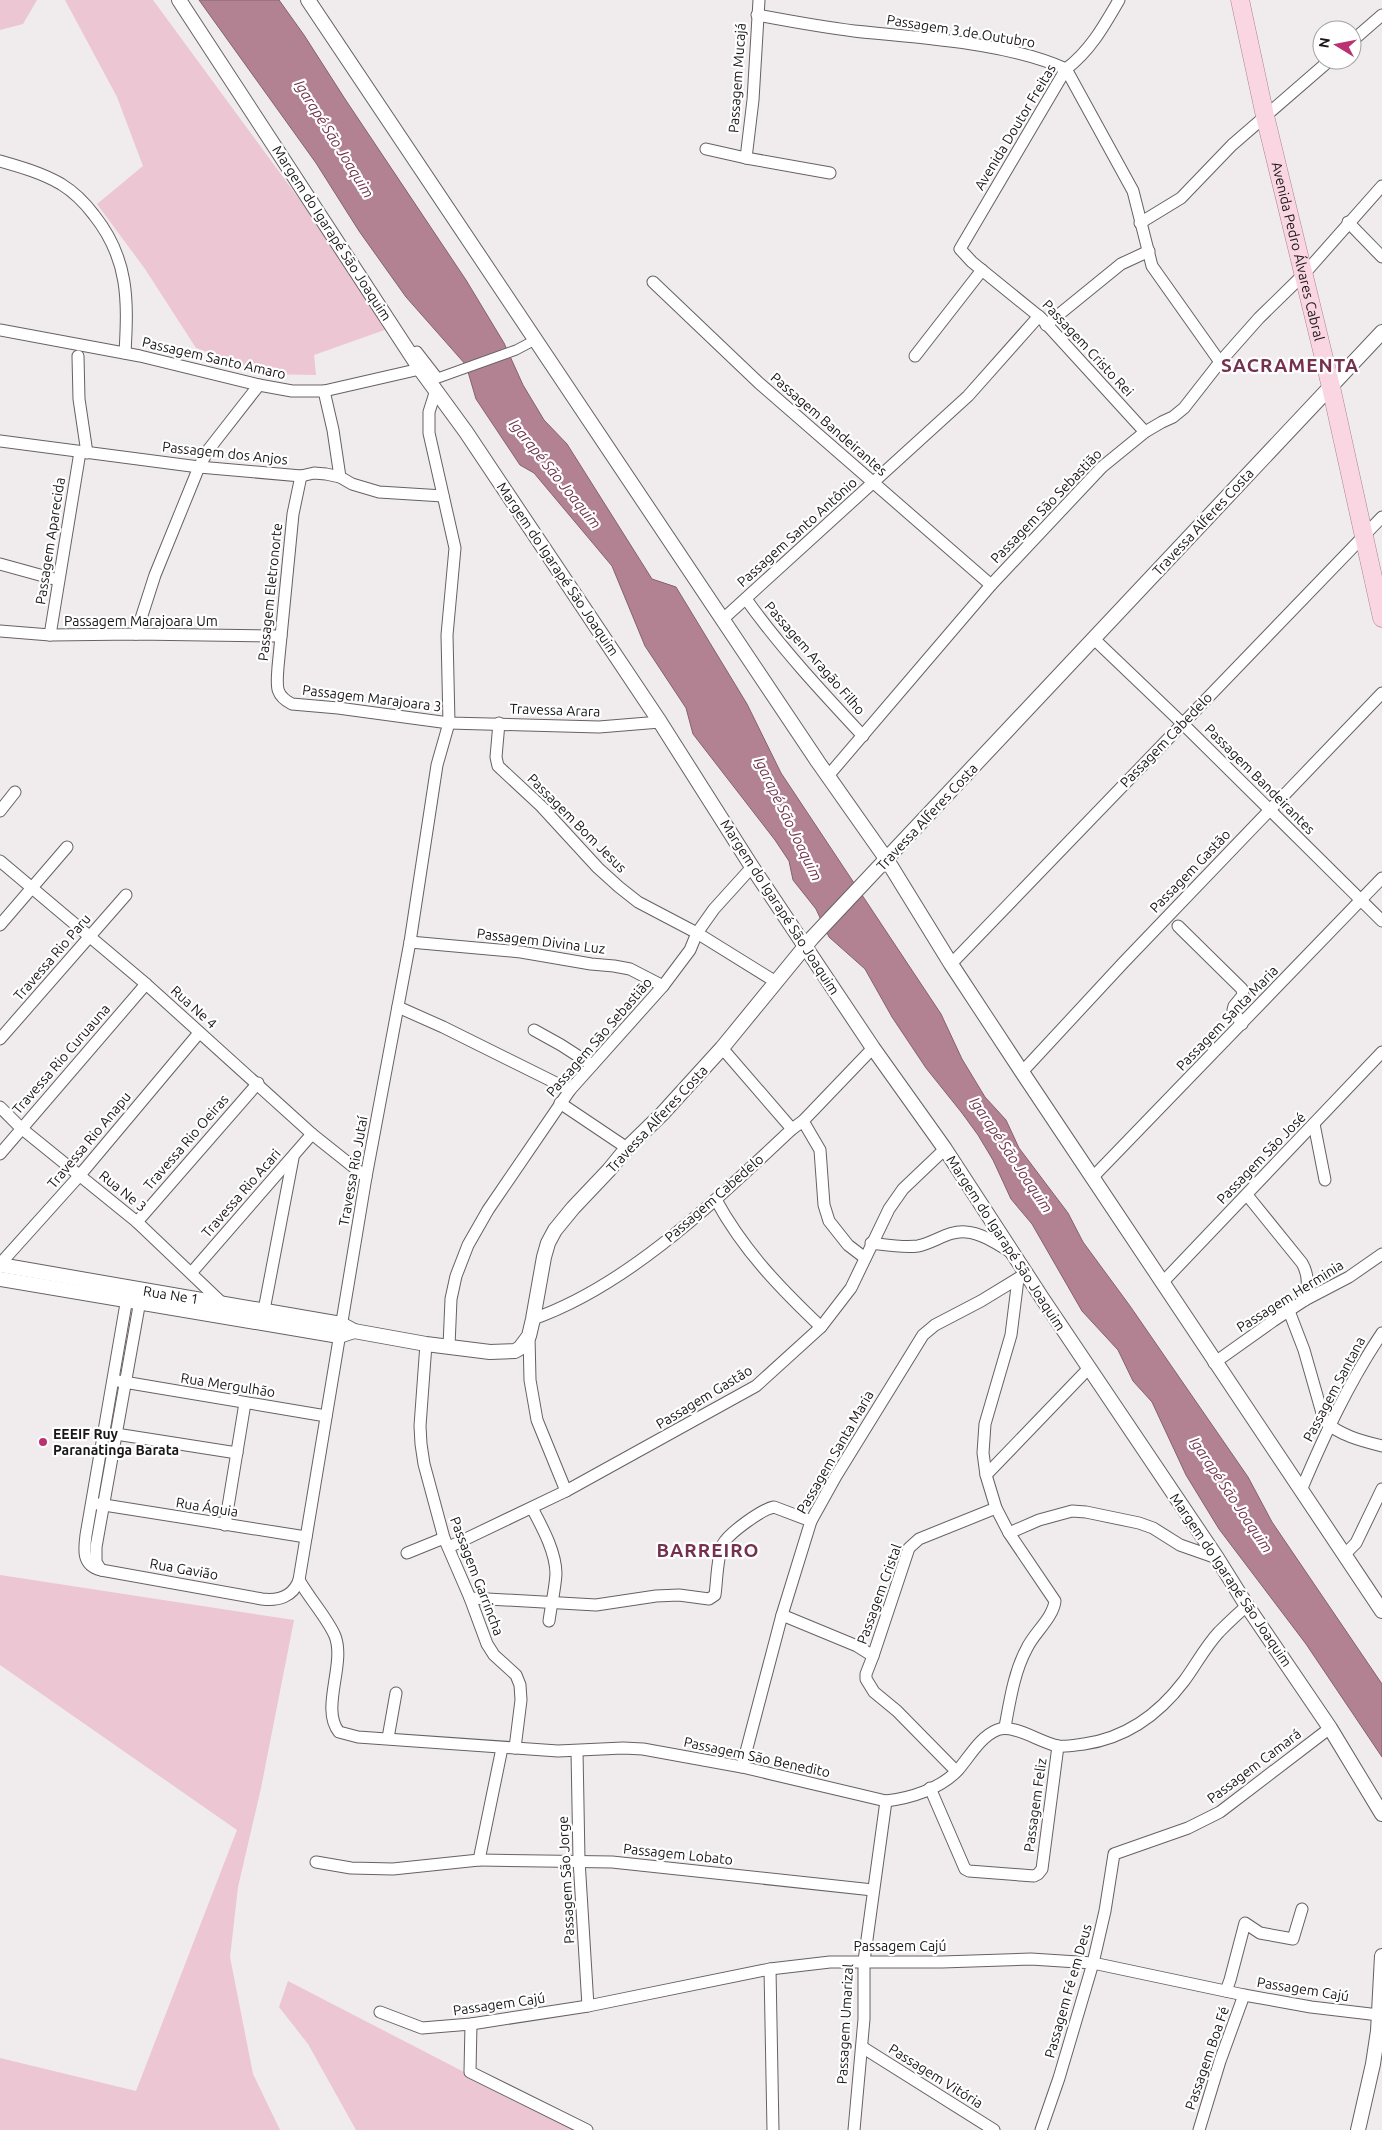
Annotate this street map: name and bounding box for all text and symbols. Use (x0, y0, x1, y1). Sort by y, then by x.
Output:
street label: Passagem 3 de Outubro (886, 11, 1036, 51)
north arrow (1312, 20, 1362, 70)
street label: Passagem Mucajá (725, 22, 749, 134)
text: N (1315, 36, 1333, 49)
street label: Avenida Doutor Freitas (971, 61, 1059, 193)
water label: Igarapé São Joaquim (291, 77, 378, 201)
street label: Margem do Igarapé São Joaquim (269, 142, 395, 324)
street label: Avenida Pedro Álvares Cabral (1268, 160, 1328, 343)
street label: Passagem Cristo Rei (1039, 296, 1137, 400)
street label: Passagem Santo Amaro (141, 334, 287, 382)
district label: SACRAMENTA (1221, 354, 1359, 376)
street label: Passagem Bandeirantes (768, 369, 890, 479)
water label: Igarapé São Joaquim (506, 416, 605, 532)
street label: Passagem dos Anjos (161, 438, 289, 468)
street label: Passagem São Sebastião (987, 446, 1105, 566)
street label: Travessa Alferes Costa (1149, 465, 1257, 579)
street label: Passagem Santo Antônio (734, 474, 860, 590)
street label: Passagem Aparecida (32, 476, 68, 606)
street label: Margem do Igarapé São Joaquim (494, 479, 622, 659)
street label: Passagem Eletronorte (255, 522, 285, 662)
street label: Passagem Aragão Filho (761, 598, 869, 718)
street label: Passagem Marajoara Um (64, 613, 218, 629)
street label: Passagem Marajoara 3 (302, 682, 442, 714)
street label: Passagem Cabedelo (1117, 689, 1215, 791)
street label: Travessa Arara (509, 700, 601, 720)
street label: Passagem Bandeirantes (1202, 721, 1318, 837)
water label: Igarapé São Joaquim (751, 754, 826, 884)
street label: Travessa Alferes Costa (873, 760, 981, 874)
street label: Passagem Bom Jesus (524, 770, 630, 876)
street label: Margem do Igarapé São Joaquim (717, 816, 843, 998)
street label: Passagem Gastão (1146, 826, 1234, 916)
street label: Travessa Rio Paru (10, 911, 94, 1003)
street label: Passagem Divina Luz (476, 925, 606, 957)
street label: Passagem Santa Maria (1173, 962, 1281, 1074)
street label: Passagem São Sebastião (543, 974, 655, 1100)
street label: Rua Ne 4 (168, 982, 220, 1032)
street label: Travessa Rio Curuauna (9, 1001, 113, 1117)
street label: Travessa Alferes Costa (603, 1062, 711, 1176)
street label: Travessa Rio Anapu (44, 1089, 134, 1191)
street label: Travessa Rio Oeiras (140, 1091, 232, 1193)
water label: Igarapé São Joaquim (966, 1094, 1056, 1216)
street label: Passagem São José (1213, 1109, 1309, 1207)
street label: Travessa Rio Jutaí (335, 1114, 371, 1227)
street label: Travessa Rio Acari (198, 1146, 284, 1240)
street label: Passagem Cabedelo (661, 1151, 767, 1245)
street label: Margem do Igarapé São Joaquim (943, 1152, 1069, 1334)
street label: Rua Ne 3 (96, 1167, 150, 1215)
street label: Passagem Herminia (1234, 1257, 1346, 1335)
street label: Rua Ne 1 (142, 1283, 200, 1307)
street label: Passagem Santana (1300, 1334, 1368, 1444)
street label: Passagem Gastão (653, 1362, 755, 1432)
street label: Rua Mergulhão (180, 1370, 276, 1400)
street label: Passagem Santa Maria (793, 1388, 877, 1516)
place label: EEEIF Ruy Paranatinga Barata (53, 1426, 179, 1458)
water label: Igarapé São Joaquim (1186, 1434, 1276, 1556)
marker: EEEIF Ruy Paranatinga Barata (37, 1436, 49, 1448)
street label: Margem do Igarapé São Joaquim (1167, 1490, 1295, 1670)
street label: Rua Águia (175, 1493, 239, 1520)
street label: Passagem Garrincha (447, 1514, 507, 1638)
district label: BARREIRO (657, 1539, 759, 1561)
street label: Passagem Cristal (853, 1541, 905, 1646)
street label: Rua Gavião (149, 1555, 219, 1583)
street label: Passagem Camará (1204, 1725, 1304, 1807)
street label: Passagem São Benedito (682, 1734, 832, 1780)
street label: Passagem Feliz (1021, 1757, 1049, 1853)
street label: Passagem São Jorge (555, 1816, 577, 1944)
street label: Passagem Lobato (622, 1840, 734, 1868)
street label: Passagem Fé em Deus (1041, 1922, 1095, 2060)
street label: Passagem Cajú (853, 1938, 947, 1954)
street label: Passagem Umarizal (834, 1963, 856, 2085)
street label: Passagem Cajú (1256, 1974, 1350, 2004)
street label: Passagem Cajú (452, 1990, 546, 2018)
street label: Passagem Boa Fé (1182, 2004, 1232, 2112)
street label: Passagem Vitória (886, 2041, 986, 2111)

